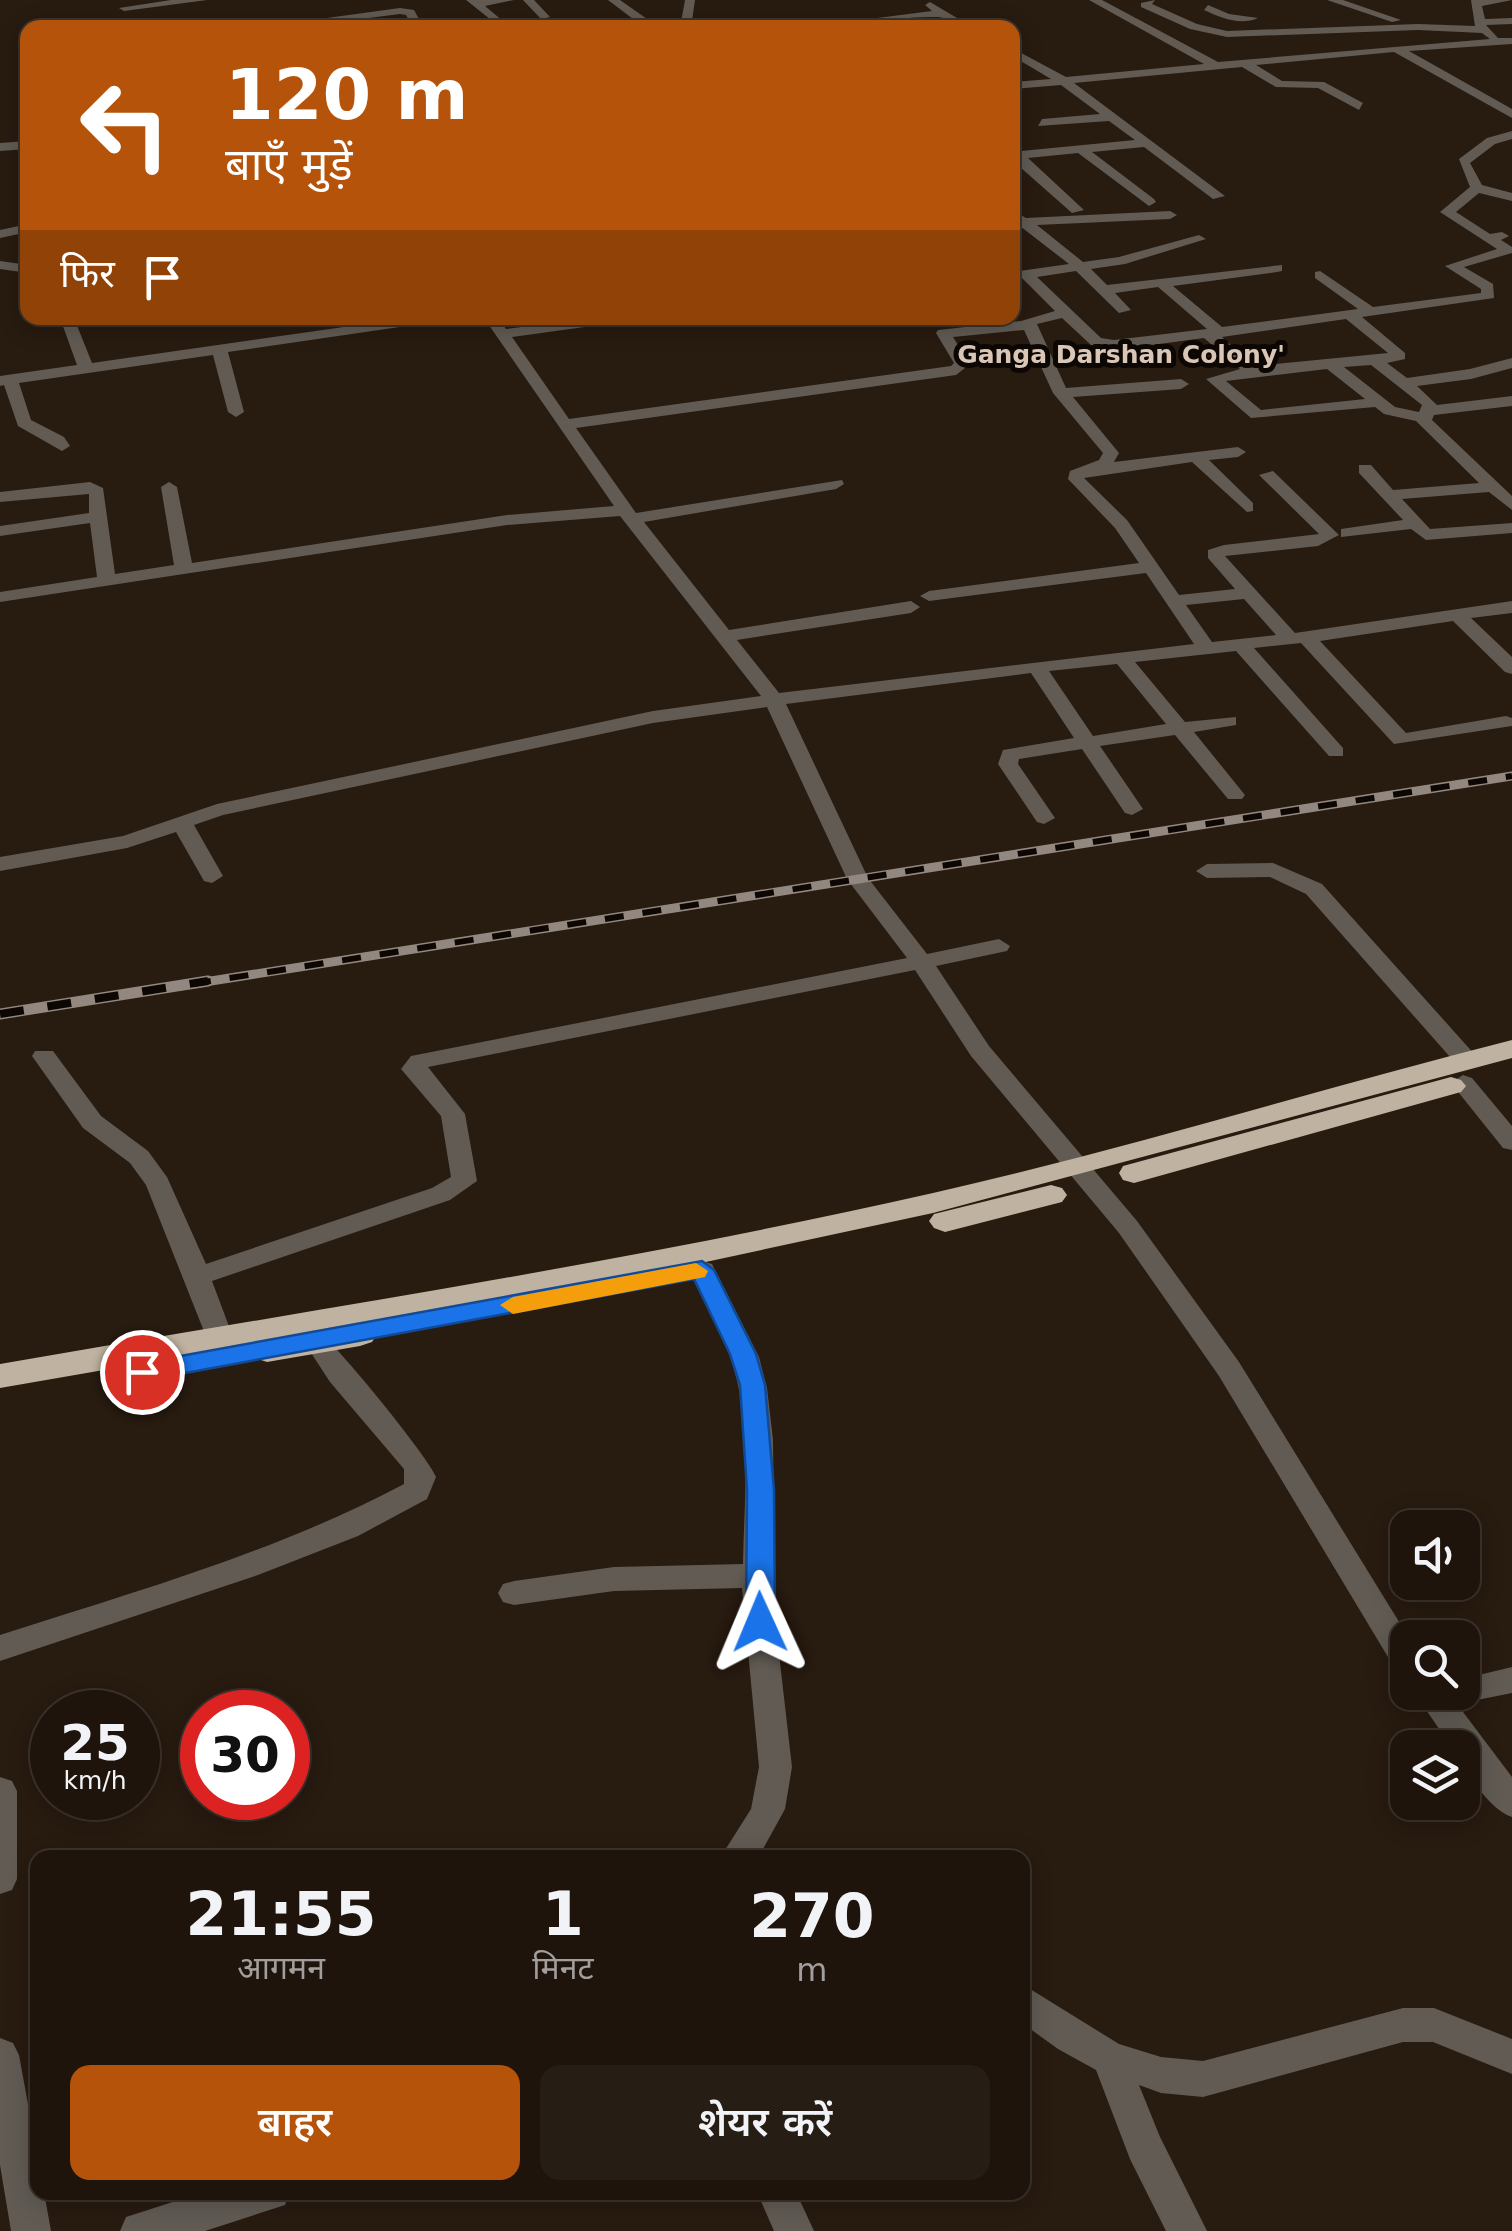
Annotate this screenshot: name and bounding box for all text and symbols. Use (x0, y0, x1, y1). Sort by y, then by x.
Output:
text: 120 m (225, 54, 468, 136)
icon: left (60, 60, 190, 190)
text: बाएँ मुड़ें (225, 138, 353, 191)
icon: arrive (135, 250, 190, 305)
text: फिर (60, 252, 115, 296)
district label: Ganga Darshan Colony' (957, 340, 1285, 369)
pin (100, 1330, 185, 1415)
icon: arrive (115, 1345, 170, 1400)
map controls (1390, 1510, 1480, 1820)
button: sound (1390, 1510, 1480, 1600)
position arrow (708, 1570, 812, 1674)
button: search (1390, 1620, 1480, 1710)
speed limit sign: 30 (180, 1690, 310, 1820)
text: 25 (60, 1714, 130, 1772)
button: layers (1390, 1730, 1480, 1820)
text: km/h (63, 1766, 127, 1795)
text: 21:55 (186, 1879, 377, 1949)
text: 1 (542, 1879, 584, 1949)
text: 270 (749, 1881, 874, 1951)
text: आगमन (237, 1949, 325, 1987)
text: मिनट (532, 1949, 594, 1987)
text: m (796, 1951, 827, 1989)
button: बाहर (70, 2065, 520, 2180)
button: शेयर करें (540, 2065, 990, 2180)

